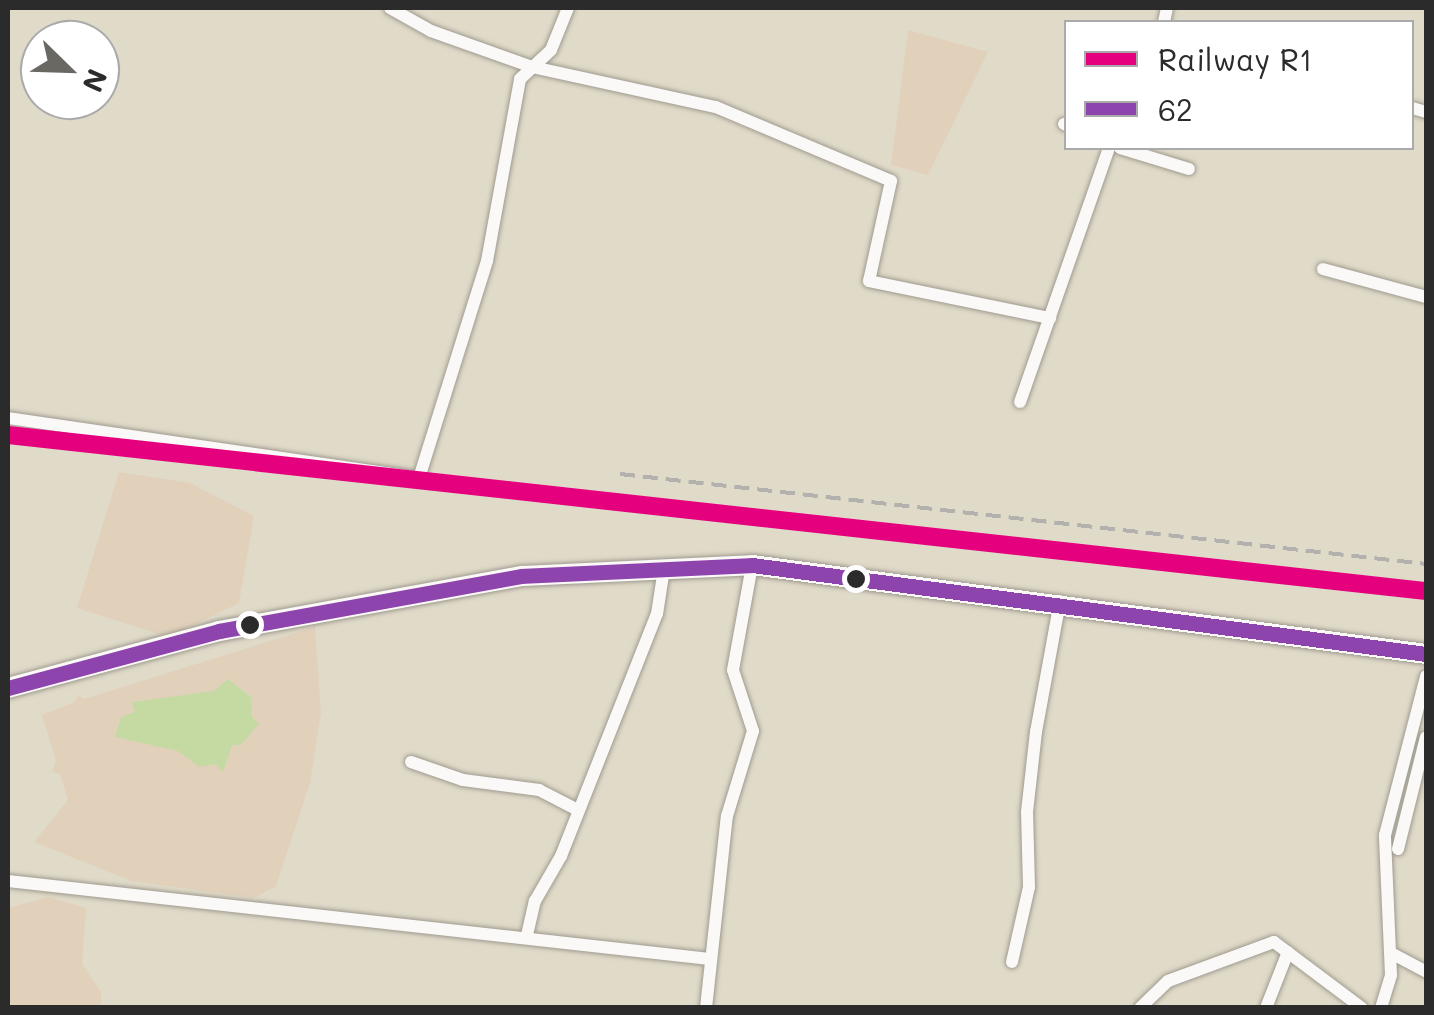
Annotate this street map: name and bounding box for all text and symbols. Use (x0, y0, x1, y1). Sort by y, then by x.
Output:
north arrow (20, 20, 120, 120)
legend (1064, 20, 1414, 150)
text: Railway R1 (1158, 39, 1313, 79)
text: N (75, 64, 117, 98)
text: 62 (1158, 89, 1193, 129)
unlabelled marker (846, 569, 866, 589)
unlabelled marker (240, 615, 260, 635)

